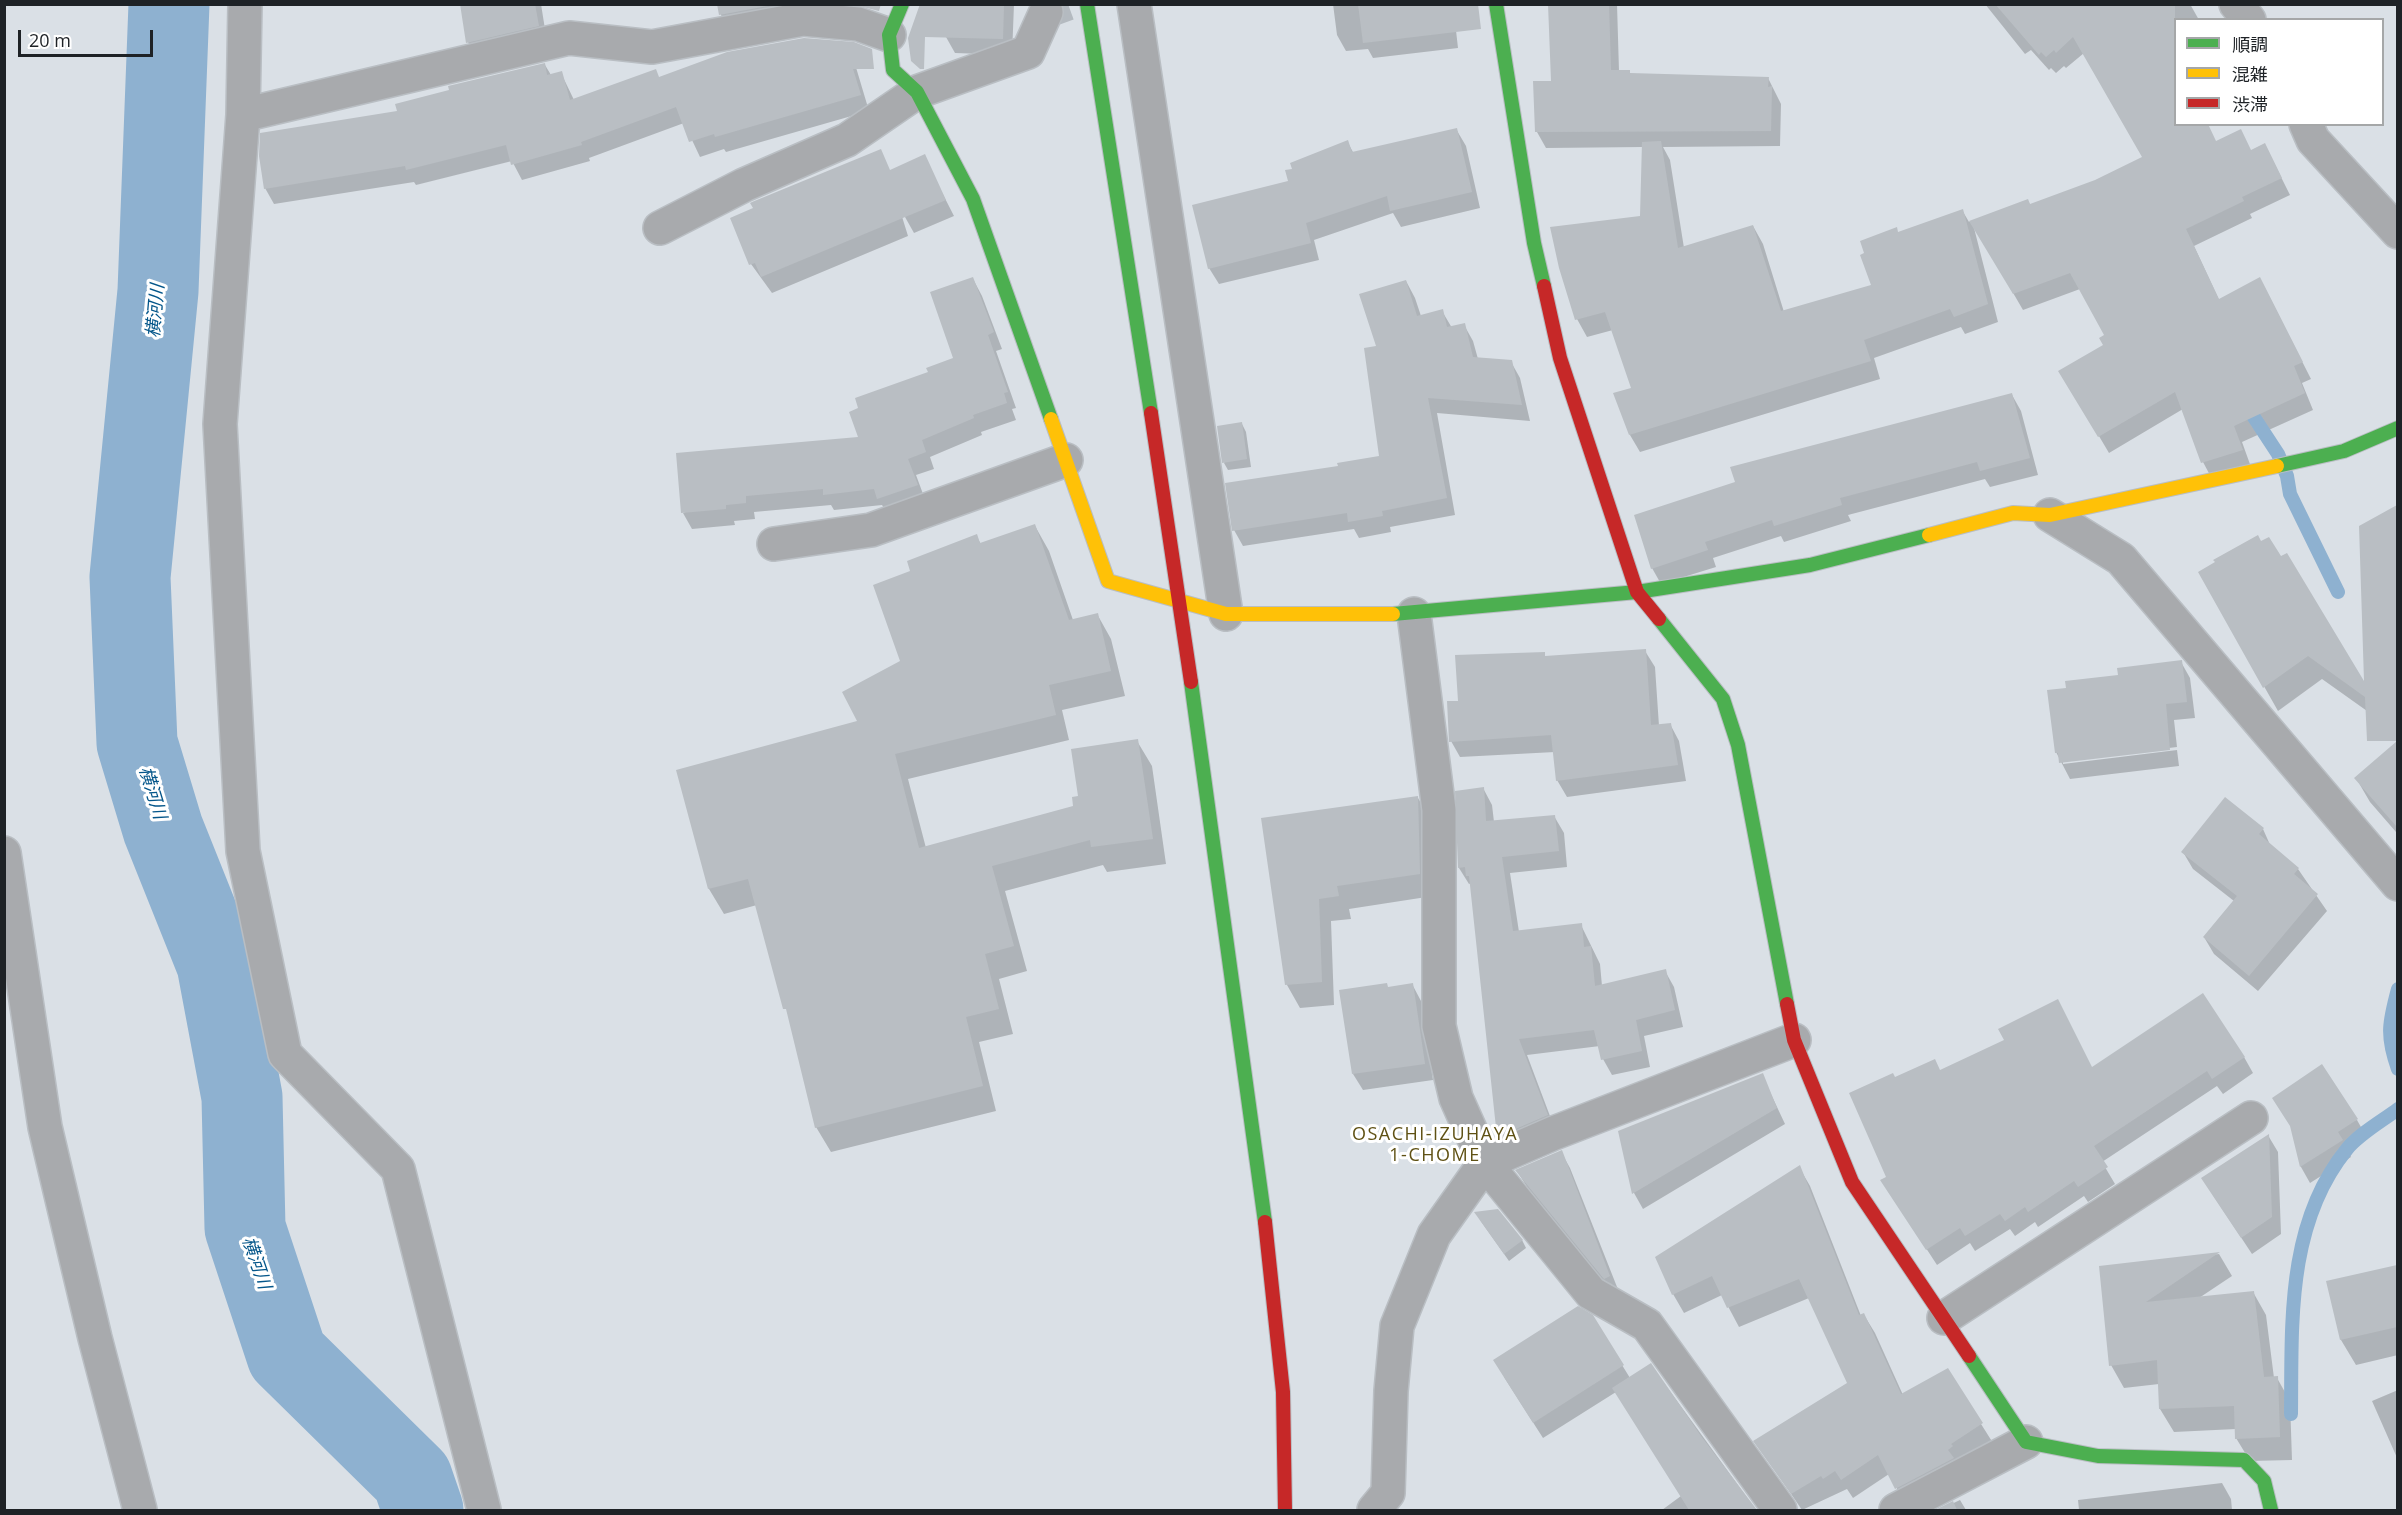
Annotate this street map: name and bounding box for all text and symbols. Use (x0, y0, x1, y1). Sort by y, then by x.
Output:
scale bar (21, 18, 156, 56)
legend (2174, 18, 2384, 126)
text: 20 m (29, 28, 71, 52)
text: 順調 (2232, 32, 2268, 56)
text: 混雑 (2232, 62, 2268, 86)
text: 渋滞 (2232, 92, 2268, 116)
water label: 横河川 (143, 283, 169, 339)
water label: 横河川 (134, 764, 170, 822)
district label: OSACHI-IZUHAYA 1-CHOME (1352, 1124, 1518, 1166)
water label: 横河川 (237, 1234, 275, 1292)

